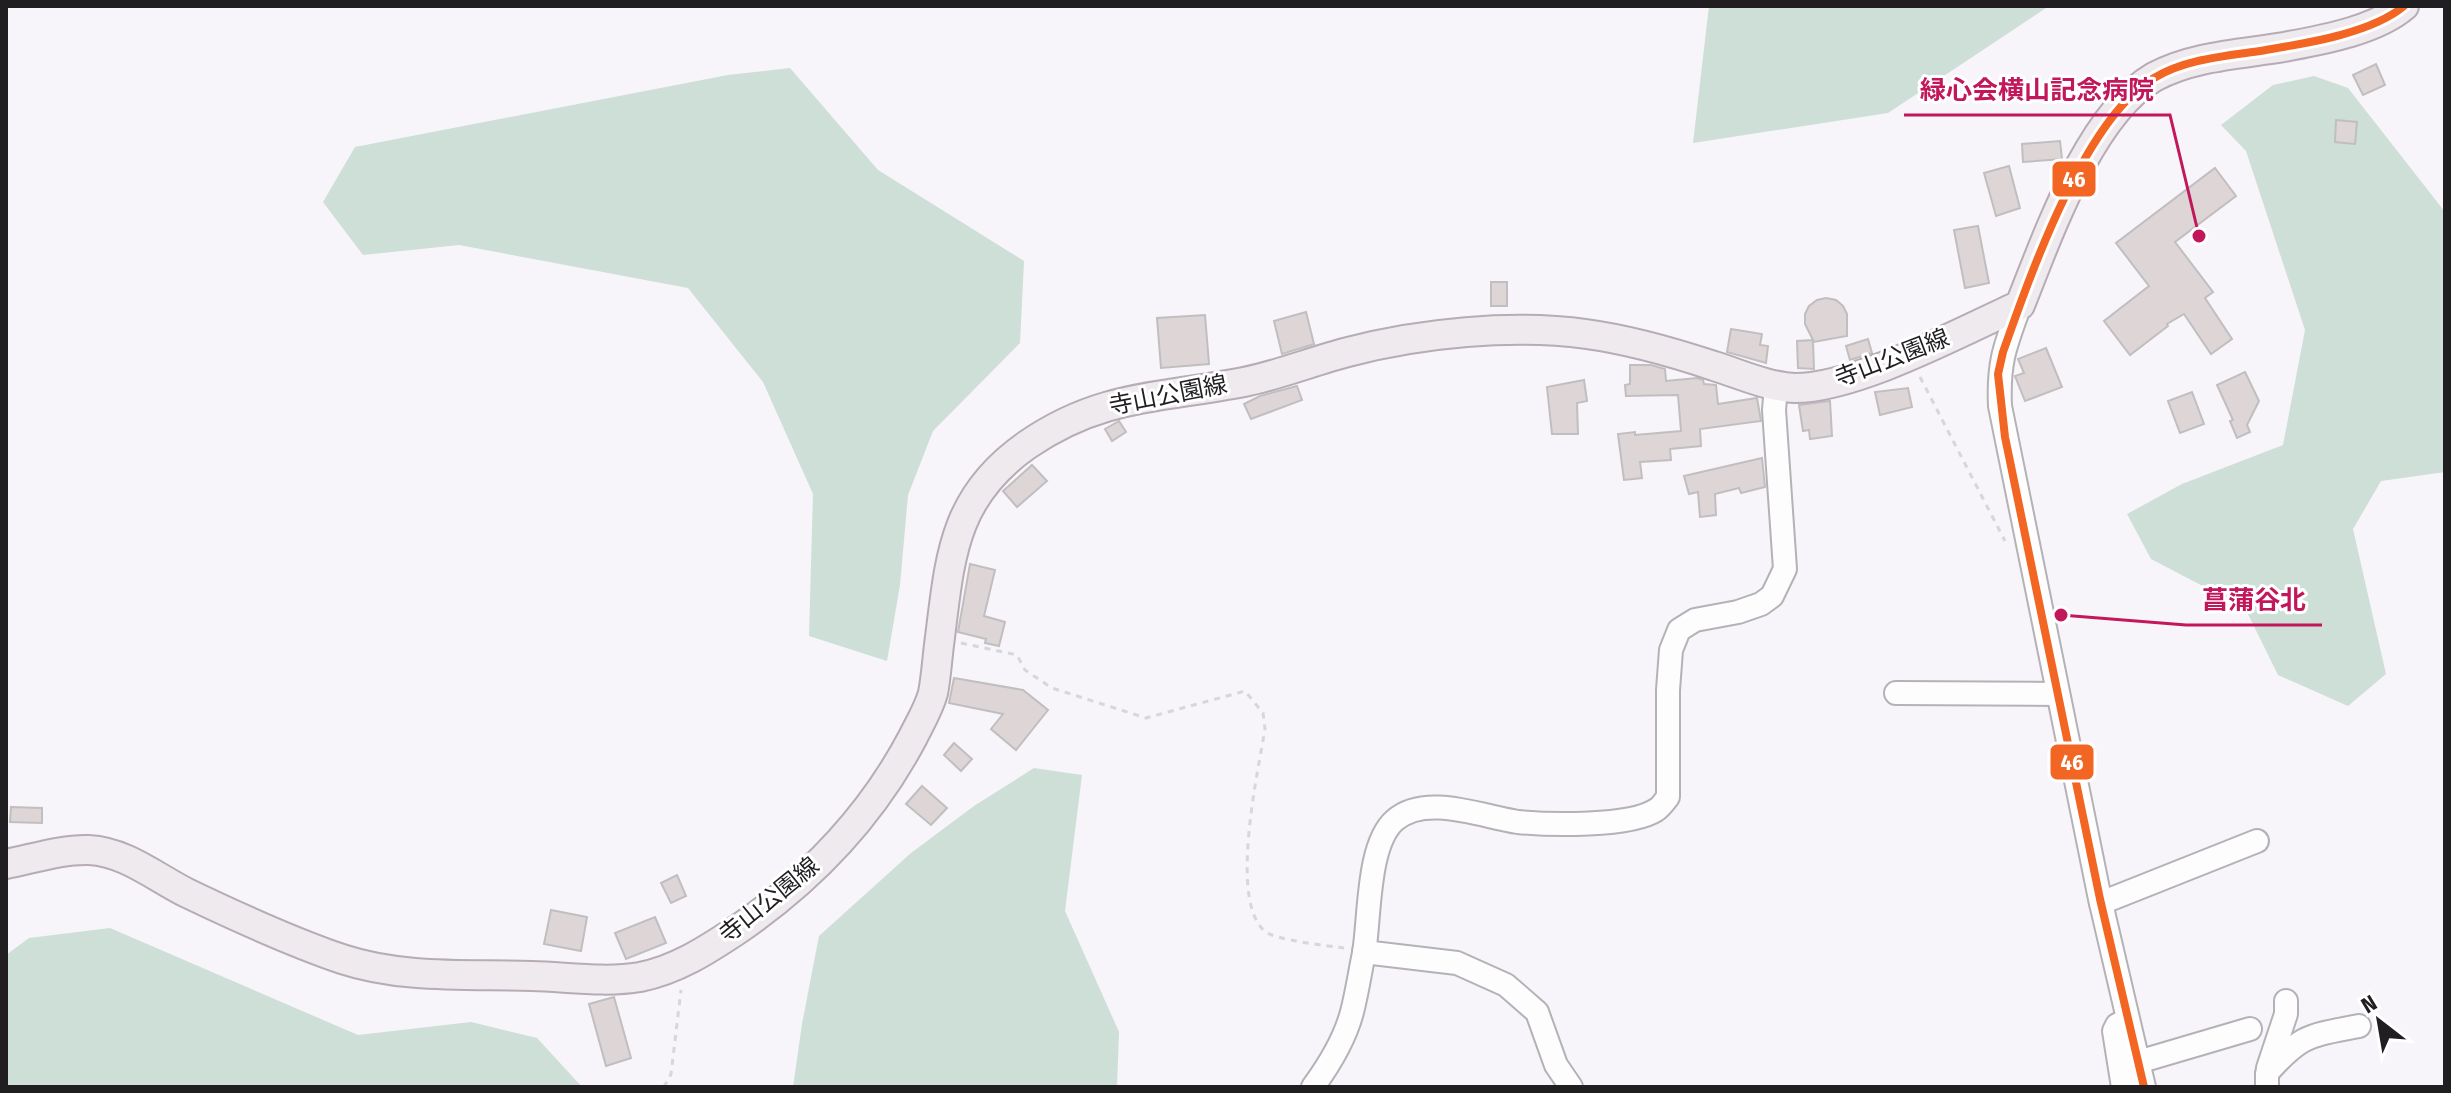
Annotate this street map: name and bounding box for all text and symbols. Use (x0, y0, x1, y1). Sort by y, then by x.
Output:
callout: 緑心会横山記念病院 (1904, 65, 2170, 115)
text: 緑心会横山記念病院 (1920, 75, 2154, 106)
line badge: 46 (2051, 160, 2097, 198)
text: 46 (2063, 166, 2085, 193)
street label: 寺山公園線 (1831, 323, 1953, 393)
street label: 寺山公園線 (1106, 370, 1230, 420)
callout: 菖蒲谷北 (2186, 575, 2322, 625)
text: 菖蒲谷北 (2202, 585, 2306, 616)
line badge: 46 (2049, 743, 2095, 781)
text: 46 (2061, 749, 2083, 776)
street label: 寺山公園線 (714, 851, 824, 949)
north arrow (2339, 981, 2419, 1061)
text: N (2356, 989, 2382, 1019)

